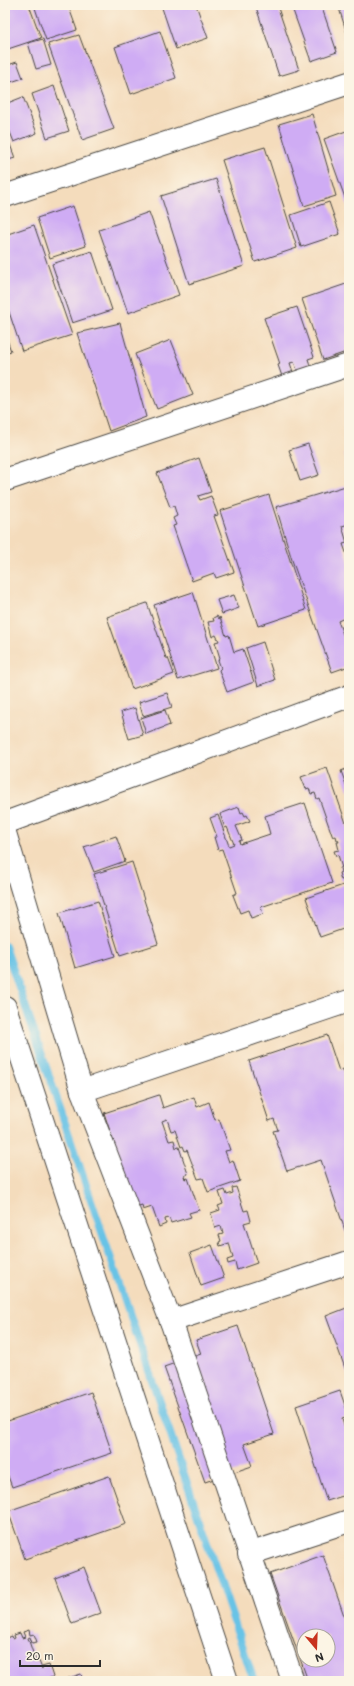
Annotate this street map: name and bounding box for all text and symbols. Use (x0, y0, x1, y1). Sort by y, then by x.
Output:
north arrow (296, 1628, 336, 1668)
scale bar (20, 1642, 100, 1668)
text: 20 m (26, 1647, 54, 1663)
text: N (313, 1649, 326, 1666)

